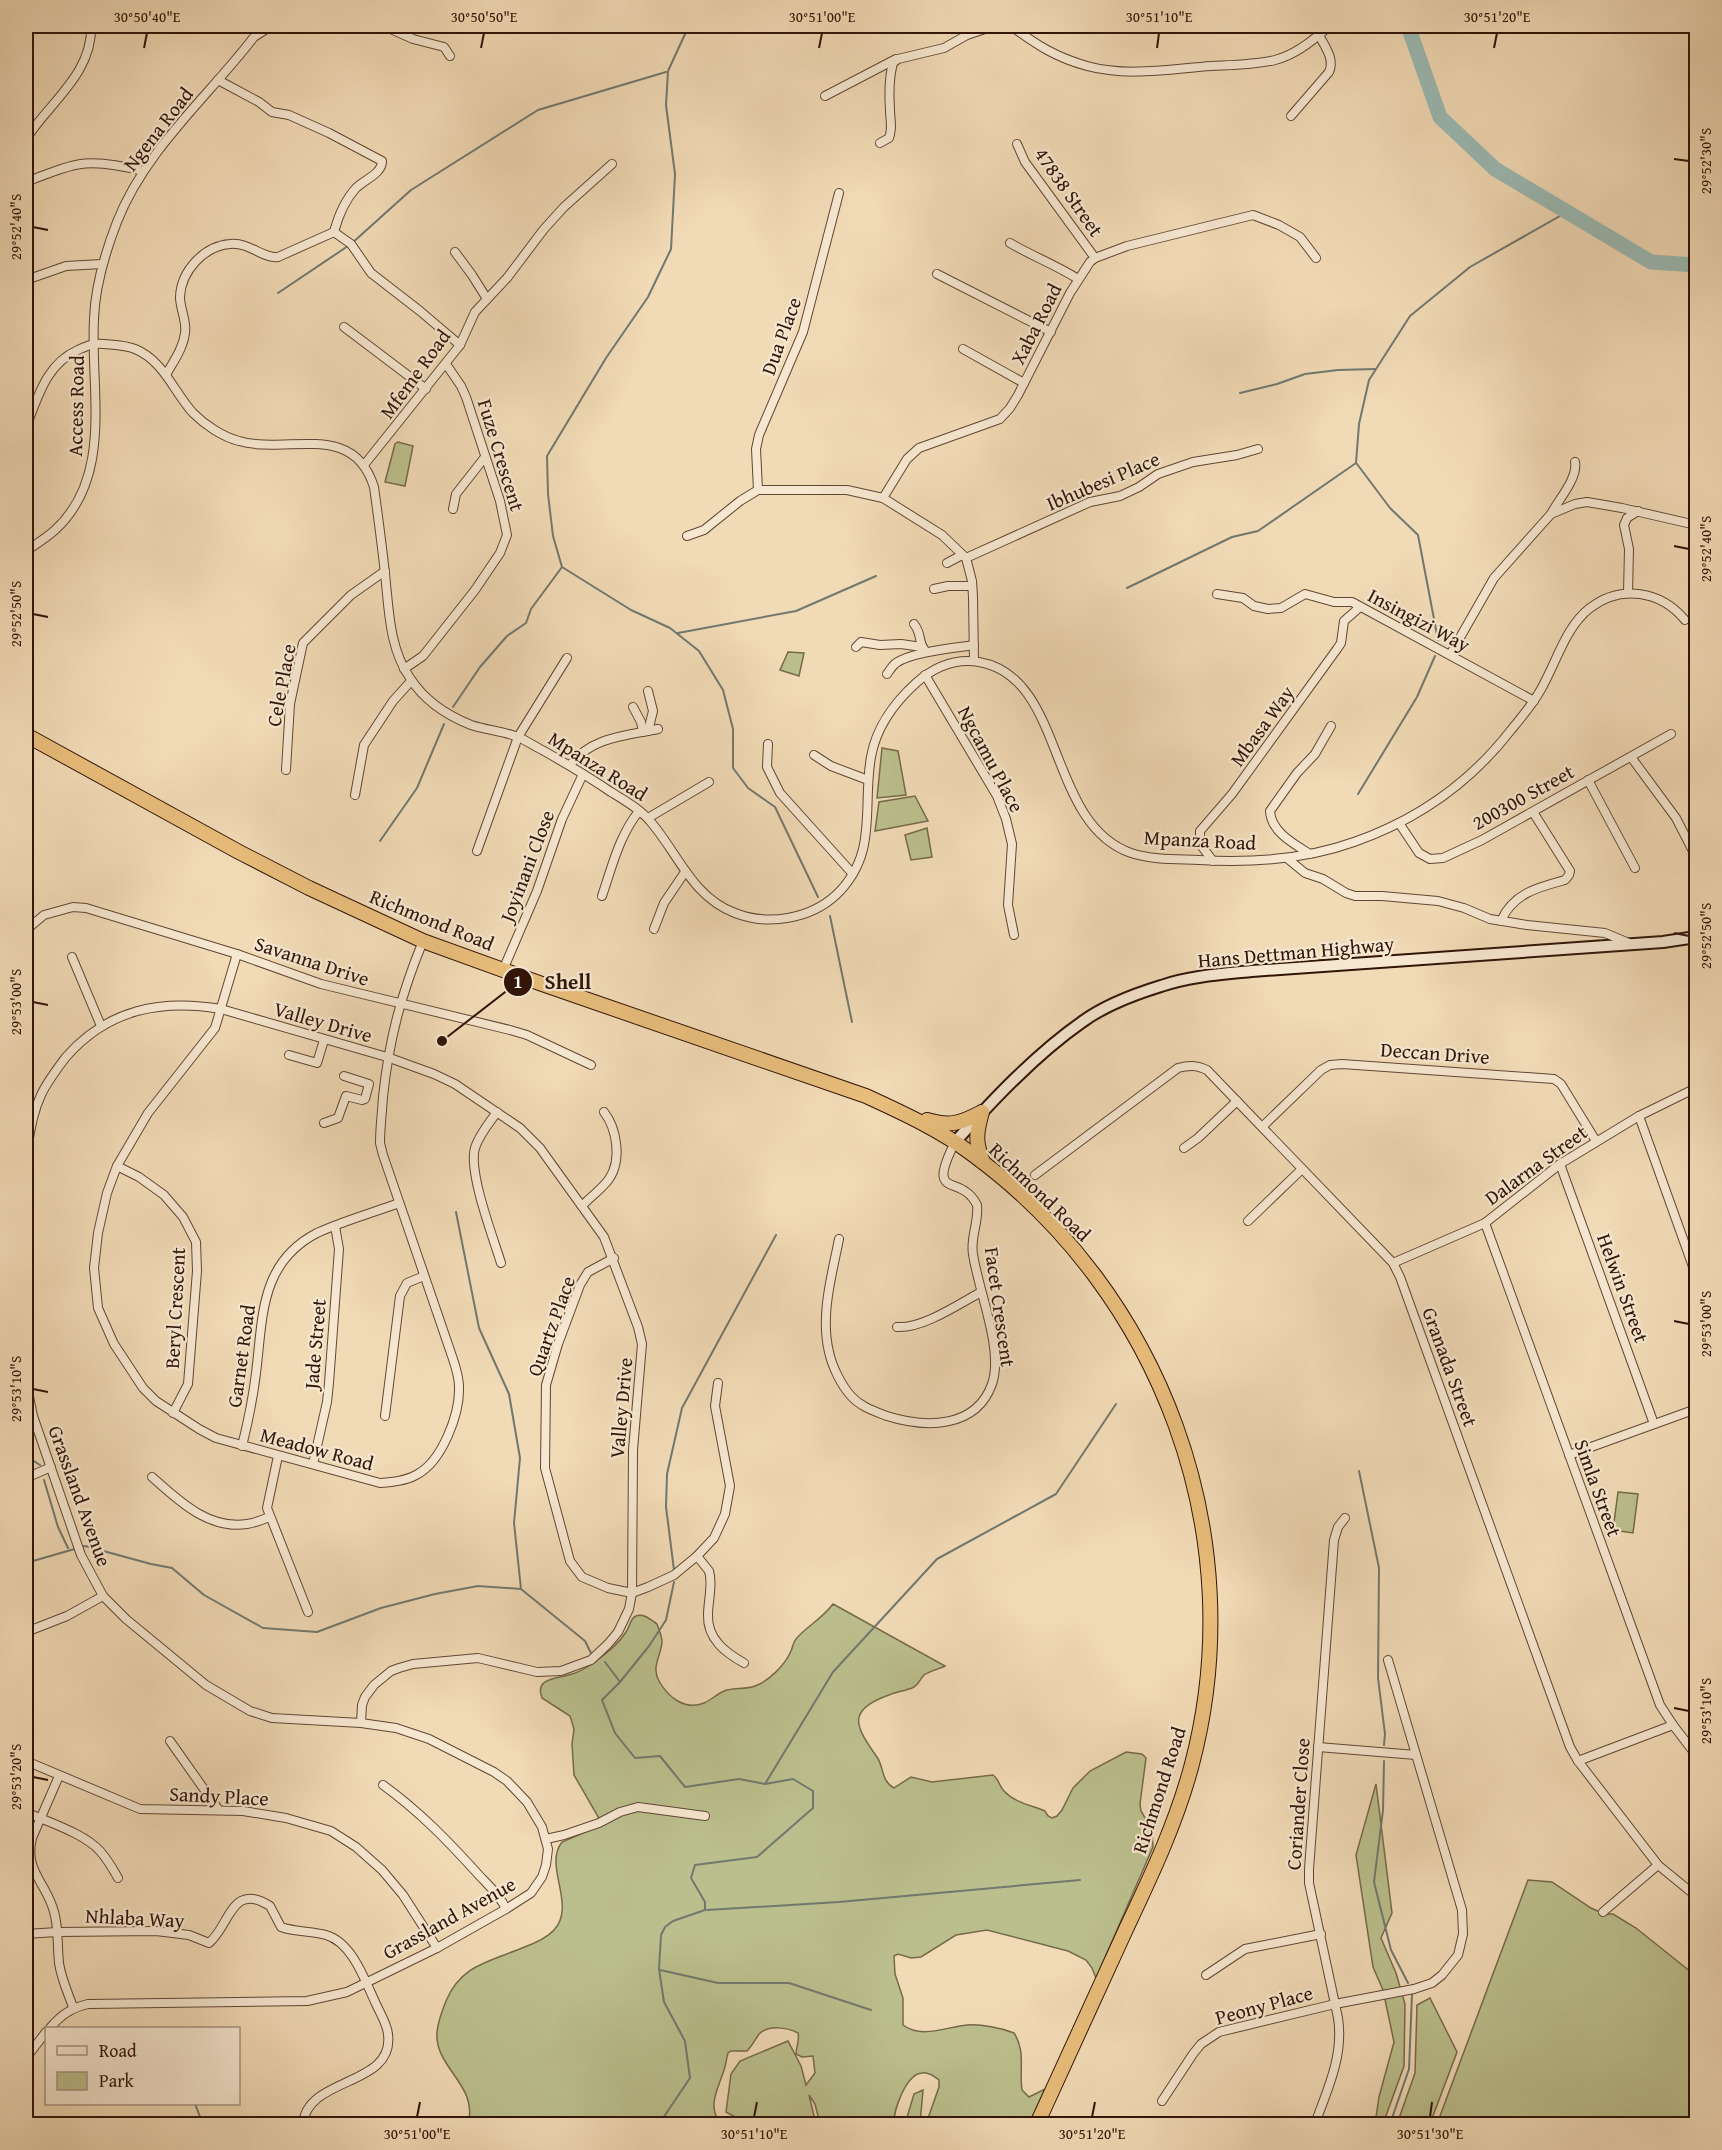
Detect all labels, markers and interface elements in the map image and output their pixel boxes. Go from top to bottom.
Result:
text: 30°50'40"E [114,6,181,27]
text: 30°50'50"E [451,6,518,27]
text: 30°51'00"E [789,6,856,27]
text: 30°51'10"E [1126,6,1193,27]
text: 30°51'20"E [1464,6,1531,27]
street label: Ngena Road [116,80,200,177]
text: 29°52'30"S [1695,128,1716,194]
street label: 47838 Street [1028,141,1111,242]
text: 29°52'40"S [5,194,26,260]
street label: Xaba Road [1003,278,1069,370]
street label: Dua Place [753,293,808,379]
street label: Mfeme Road [372,323,457,424]
street label: Access Road [60,355,91,457]
street label: Fuze Crescent [471,395,532,514]
street label: Ibhubesi Place [1042,444,1164,517]
text: 29°52'40"S [1695,516,1716,582]
street label: Insingizi Way [1363,580,1476,659]
text: 29°52'50"S [5,581,26,647]
street label: Cele Place [258,641,303,729]
street label: Mbasa Way [1222,679,1301,772]
street label: Ngcamu Place [951,700,1032,817]
street label: Mpanza Road [543,724,654,808]
street label: 200300 Street [1466,757,1579,837]
street label: Joyinani Close [491,806,561,929]
street label: Mpanza Road [1143,822,1257,857]
street label: Richmond Road [366,881,499,958]
text: 29°52'50"S [1695,903,1716,969]
street label: Savanna Drive [251,928,373,993]
street label: Hans Dettman Highway [1197,928,1395,975]
callout: Shell [503,962,604,1001]
text: Shell [545,966,592,997]
text: 1 [513,968,523,995]
text: 29°53'00"S [5,969,26,1035]
street label: Valley Drive [270,994,376,1049]
street label: Deccan Drive [1380,1034,1491,1071]
street label: Dalarna Street [1478,1117,1593,1212]
street label: Richmond Road [983,1135,1098,1248]
street label: Helwin Street [1590,1229,1657,1347]
street label: Facet Crescent [978,1245,1023,1369]
street label: Beryl Crescent [157,1246,192,1369]
street label: Quartz Place [519,1272,582,1380]
text: 29°53'00"S [1695,1291,1716,1357]
street label: Jade Street [296,1297,333,1393]
street label: Garnet Road [219,1302,262,1409]
street label: Granada Street [1415,1303,1485,1431]
text: 29°53'10"S [5,1356,26,1422]
street label: Valley Drive [602,1356,639,1460]
street label: Meadow Road [257,1419,377,1478]
street label: Grassland Avenue [42,1421,119,1570]
street label: Simla Street [1567,1435,1630,1541]
text: 29°53'10"S [1695,1678,1716,1744]
street label: Richmond Road [1124,1722,1193,1857]
street label: Coriander Close [1278,1737,1317,1871]
text: 29°53'20"S [5,1744,26,1810]
street label: Sandy Place [169,1778,269,1813]
street label: Grassland Avenue [377,1869,521,1966]
street label: Nhlaba Way [85,1900,185,1935]
street label: Peony Place [1212,1978,1316,2031]
legend [45,2027,240,2105]
text: Road [99,2037,137,2064]
text: Park [99,2067,135,2094]
text: 30°51'00"E [384,2123,451,2144]
text: 30°51'10"E [721,2123,788,2144]
text: 30°51'20"E [1059,2123,1126,2144]
text: 30°51'30"E [1397,2123,1464,2144]

